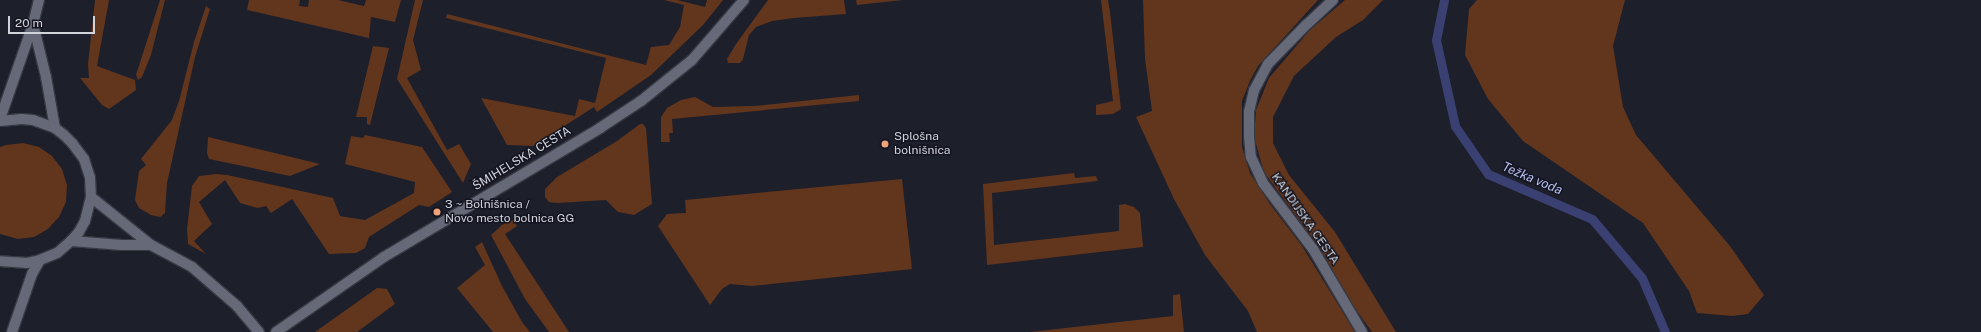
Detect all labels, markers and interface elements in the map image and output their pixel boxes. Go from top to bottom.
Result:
scale bar [10,8,97,34]
text: 20 m [15,16,43,30]
street label: ŠMIHELSKA CESTA [470,124,574,194]
place label: Splošna bolnišnica [894,130,950,158]
marker: Splošna bolnišnica [879,138,891,150]
water label: Težka voda [1499,159,1565,199]
street label: KANDIJSKA CESTA [1268,171,1342,267]
place label: 3 ~ Bolnišnica / Novo mesto bolnica GG [445,198,575,226]
marker: 3 ~ Bolnišnica / Novo mesto bolnica GG [432,207,442,217]

